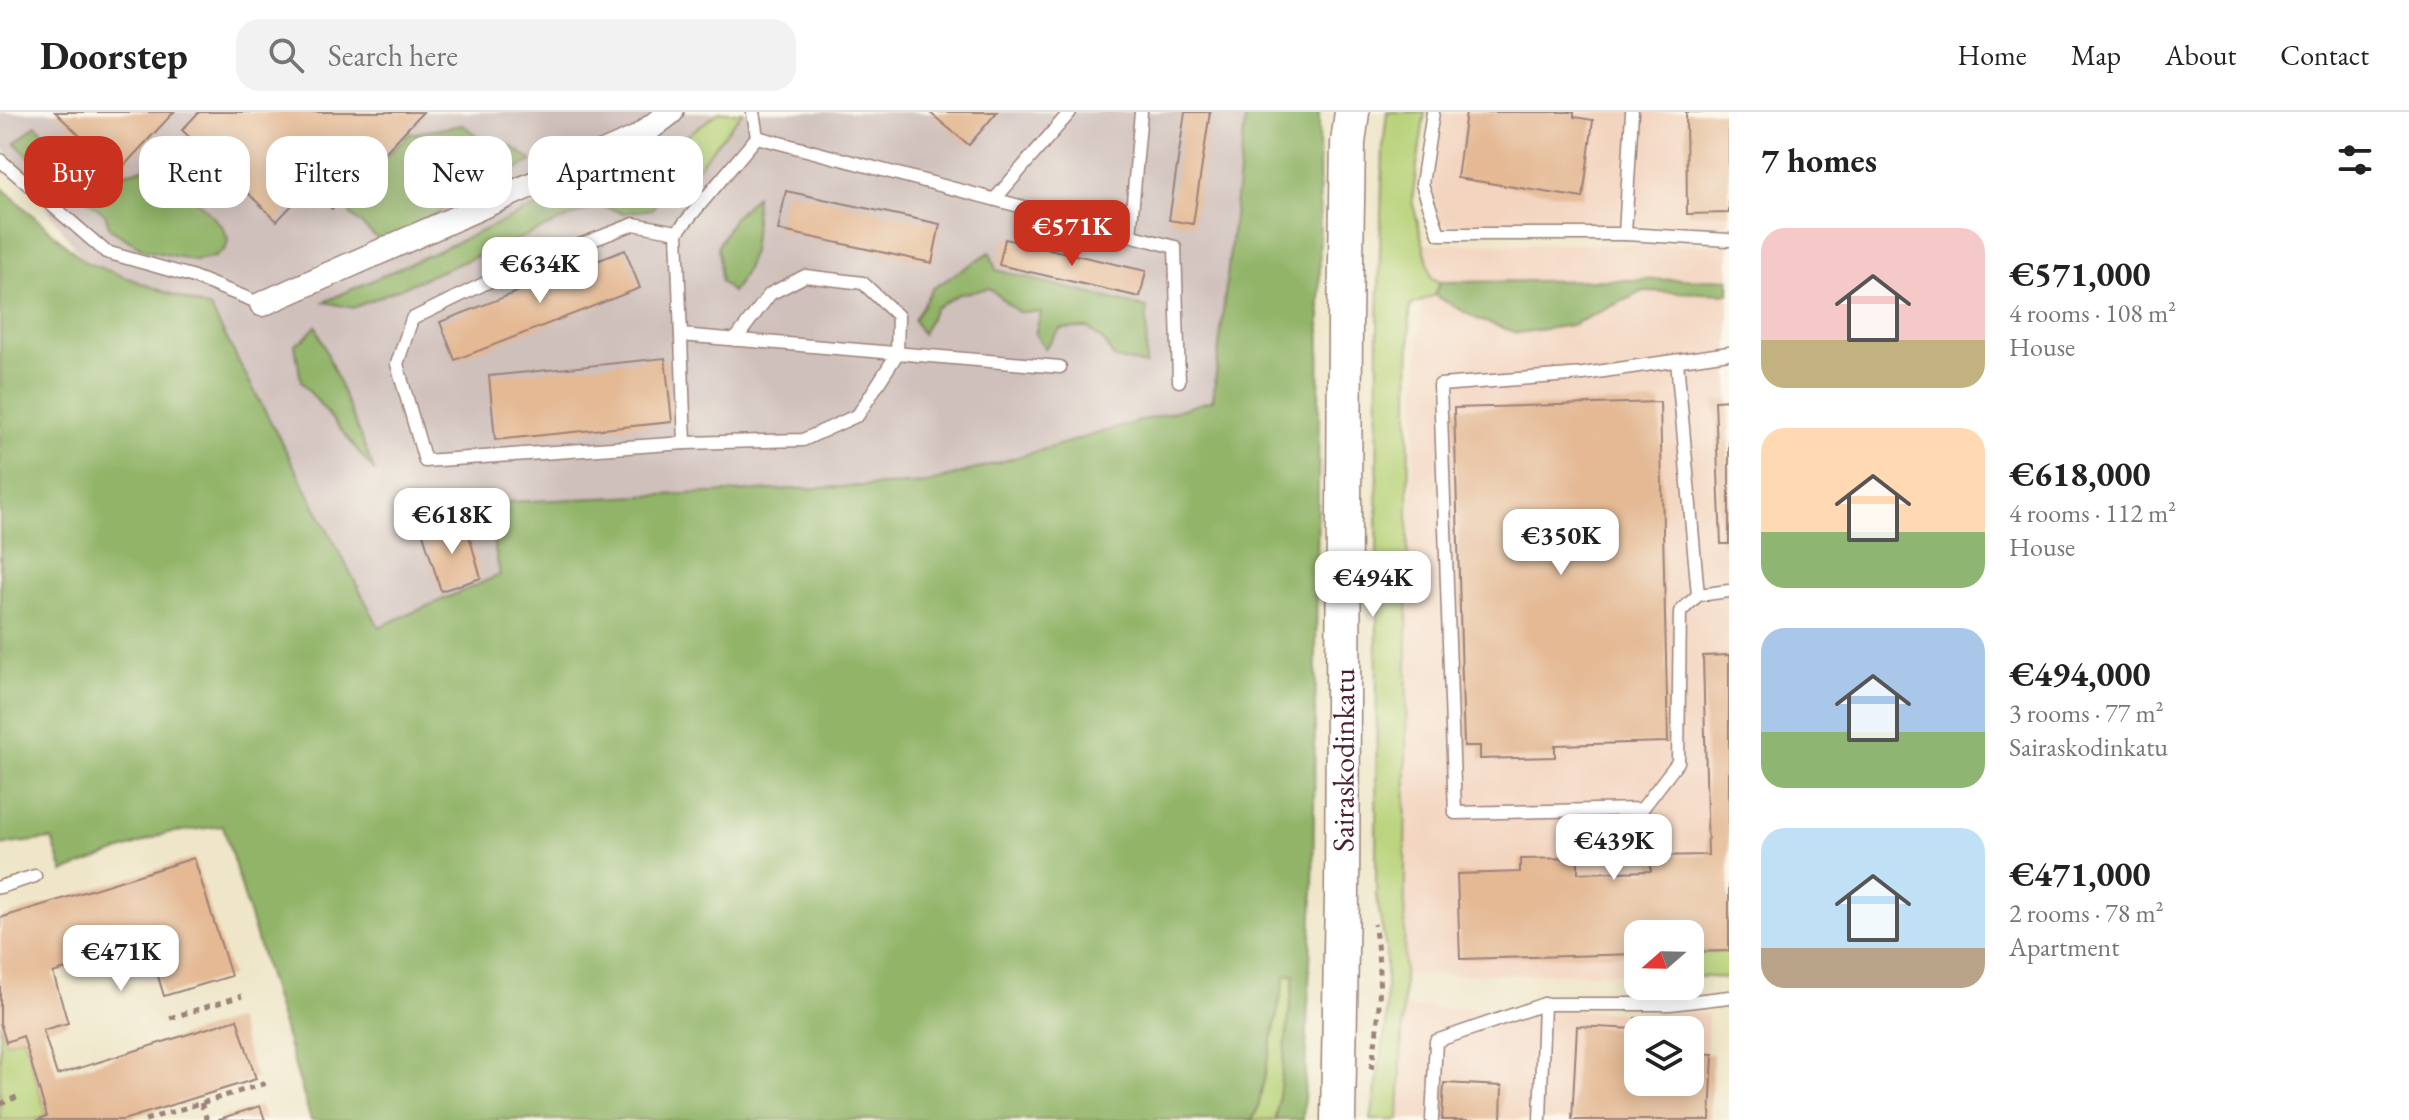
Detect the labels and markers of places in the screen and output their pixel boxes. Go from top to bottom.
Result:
pin: €571K [1016,200,1128,268]
pin: €634K [484,237,596,305]
pin: €618K [396,488,508,556]
pin: €350K [1505,509,1617,577]
pin: €494K [1317,551,1429,619]
pin: €439K [1558,814,1670,882]
pin: €471K [65,925,177,993]

